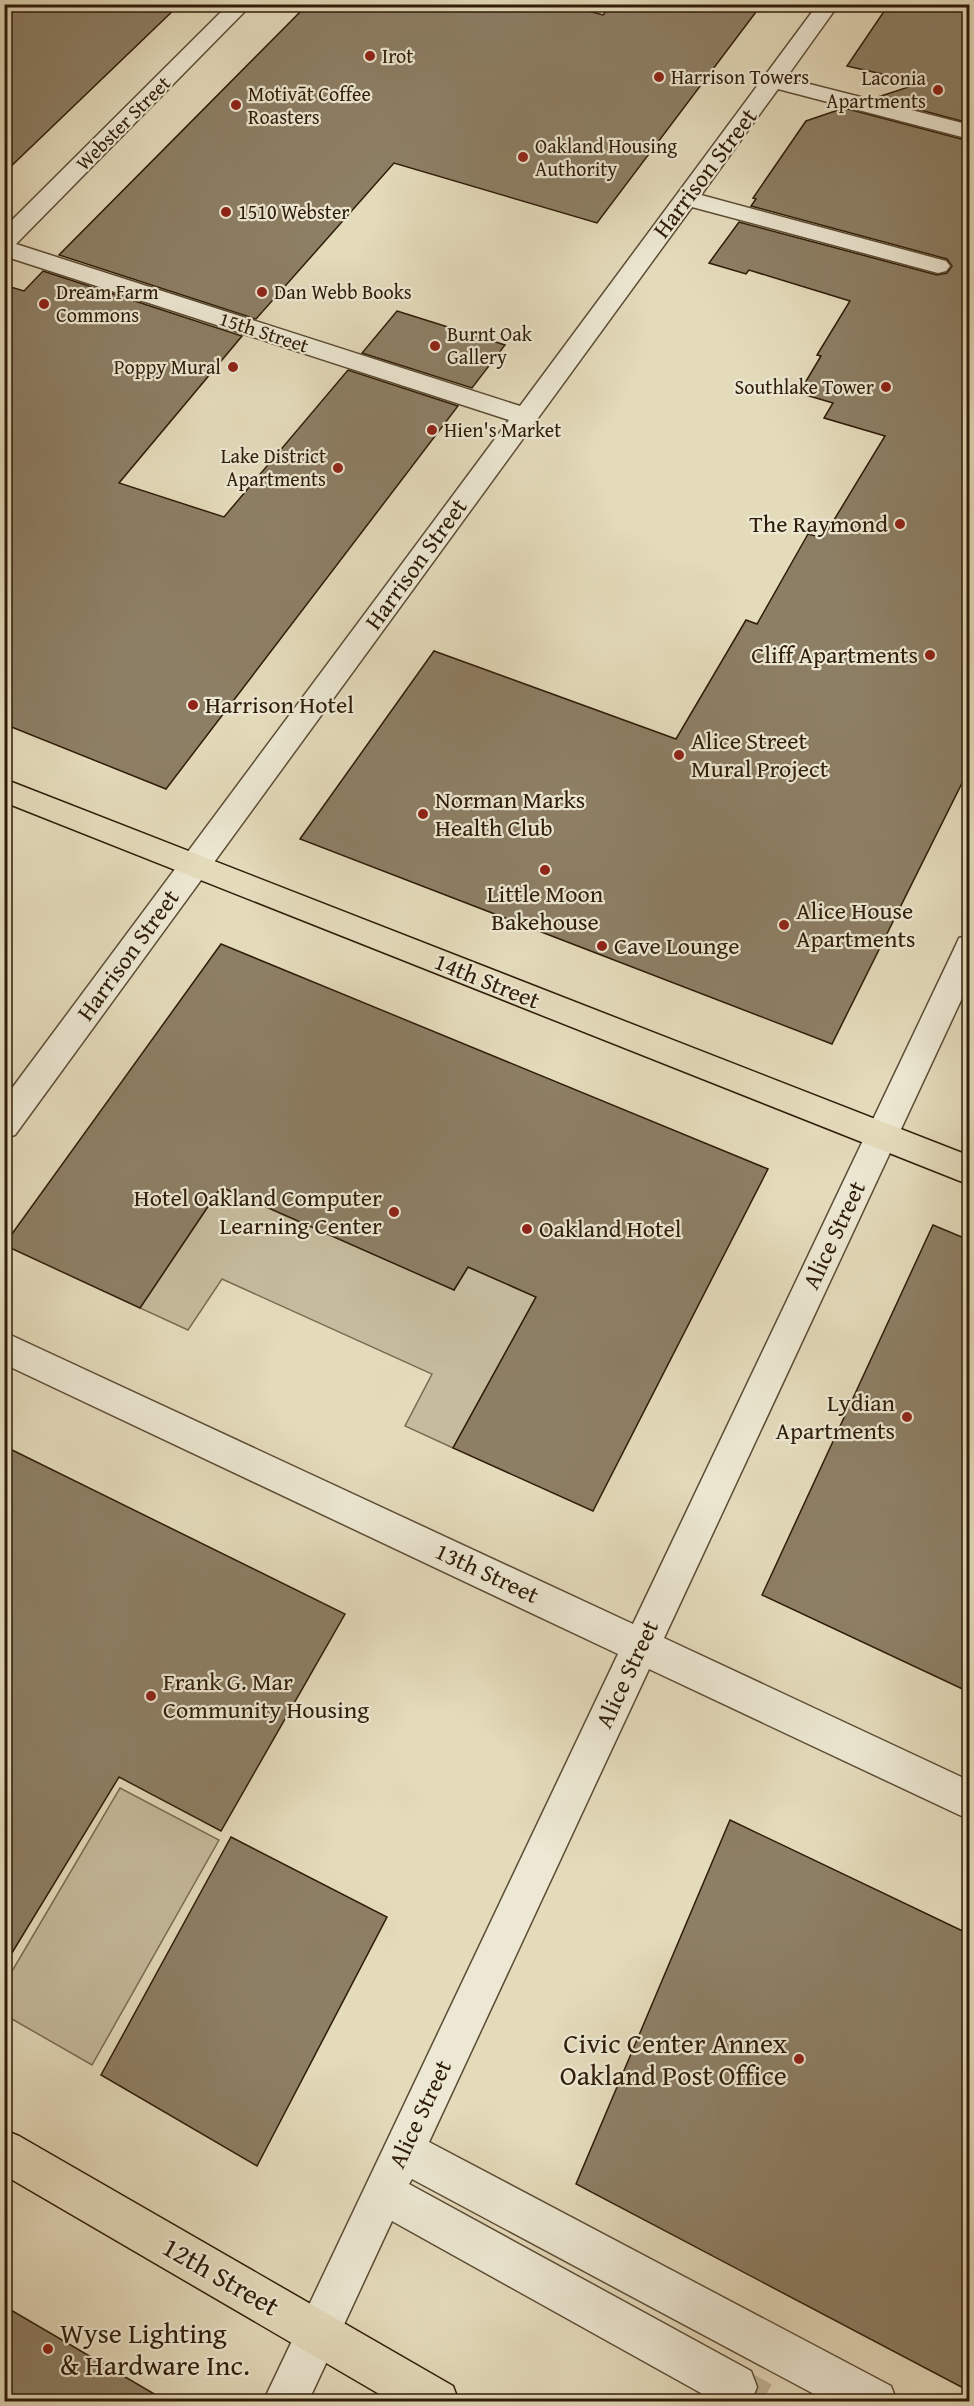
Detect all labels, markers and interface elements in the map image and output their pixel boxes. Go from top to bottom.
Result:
place label: Irot [382,41,413,70]
marker: Irot [363,49,377,63]
place label: Harrison Towers [671,62,809,91]
place label: Laconia Apartments [826,63,927,115]
street label: Webster Street [69,69,177,177]
marker: Harrison Towers [652,70,666,84]
place label: Motivāt Coffee Roasters [248,79,371,131]
marker: Laconia Apartments [931,83,945,97]
marker: Motivāt Coffee Roasters [229,98,243,112]
street label: Harrison Street [644,100,766,245]
place label: Oakland Housing Authority [535,131,677,183]
marker: Oakland Housing Authority [516,150,530,164]
place label: 1510 Webster [238,197,350,226]
marker: 1510 Webster [219,205,233,219]
place label: Dream Farm Commons [56,277,159,329]
place label: Dan Webb Books [274,277,412,306]
marker: Dan Webb Books [255,285,269,299]
marker: Dream Farm Commons [37,297,51,311]
street label: 15th Street [216,303,313,360]
place label: Burnt Oak Gallery [447,319,533,371]
marker: Burnt Oak Gallery [428,339,442,353]
place label: Poppy Mural [114,352,221,381]
marker: Poppy Mural [226,360,240,374]
place label: Southlake Tower [735,372,874,401]
marker: Southlake Tower [879,380,893,394]
place label: Hien's Market [444,415,561,444]
marker: Hien's Market [425,423,439,437]
place label: Lake District Apartments [221,441,326,493]
marker: Lake District Apartments [331,461,345,475]
street label: Harrison Street [356,490,476,637]
place label: The Raymond [749,506,888,541]
marker: The Raymond [893,517,907,531]
place label: Cliff Apartments [751,637,918,672]
marker: Cliff Apartments [923,648,937,662]
place label: Harrison Hotel [205,687,354,722]
marker: Harrison Hotel [186,698,200,712]
place label: Alice Street Mural Project [691,723,829,786]
marker: Alice Street Mural Project [672,748,686,762]
place label: Norman Marks Health Club [435,782,585,845]
marker: Norman Marks Health Club [416,807,430,821]
marker: Little Moon Bakehouse [538,863,552,877]
place label: Little Moon Bakehouse [487,876,604,939]
street label: Harrison Street [68,881,188,1028]
place label: Alice House Apartments [796,893,916,956]
marker: Alice House Apartments [777,918,791,932]
place label: Cave Lounge [614,928,740,963]
marker: Cave Lounge [595,939,609,953]
street label: 14th Street [429,944,546,1018]
street label: Alice Street [793,1174,874,1295]
place label: Hotel Oakland Computer Learning Center [134,1180,382,1243]
marker: Hotel Oakland Computer Learning Center [387,1205,401,1219]
place label: Oakland Hotel [539,1211,682,1246]
marker: Oakland Hotel [520,1222,534,1236]
place label: Lydian Apartments [775,1385,896,1448]
marker: Lydian Apartments [900,1410,914,1424]
street label: 13th Street [429,1533,545,1612]
street label: Alice Street [586,1613,667,1734]
place label: Frank G. Mar Community Housing [163,1664,369,1727]
marker: Frank G. Mar Community Housing [144,1689,158,1703]
place label: Civic Center Annex Oakland Post Office [560,2022,788,2095]
marker: Civic Center Annex Oakland Post Office [792,2052,806,2066]
street label: Alice Street [379,2053,460,2174]
street label: 12th Street [155,2225,288,2326]
place label: Wyse Lighting & Hardware Inc. [60,2312,250,2385]
marker: Wyse Lighting & Hardware Inc. [41,2342,55,2356]

